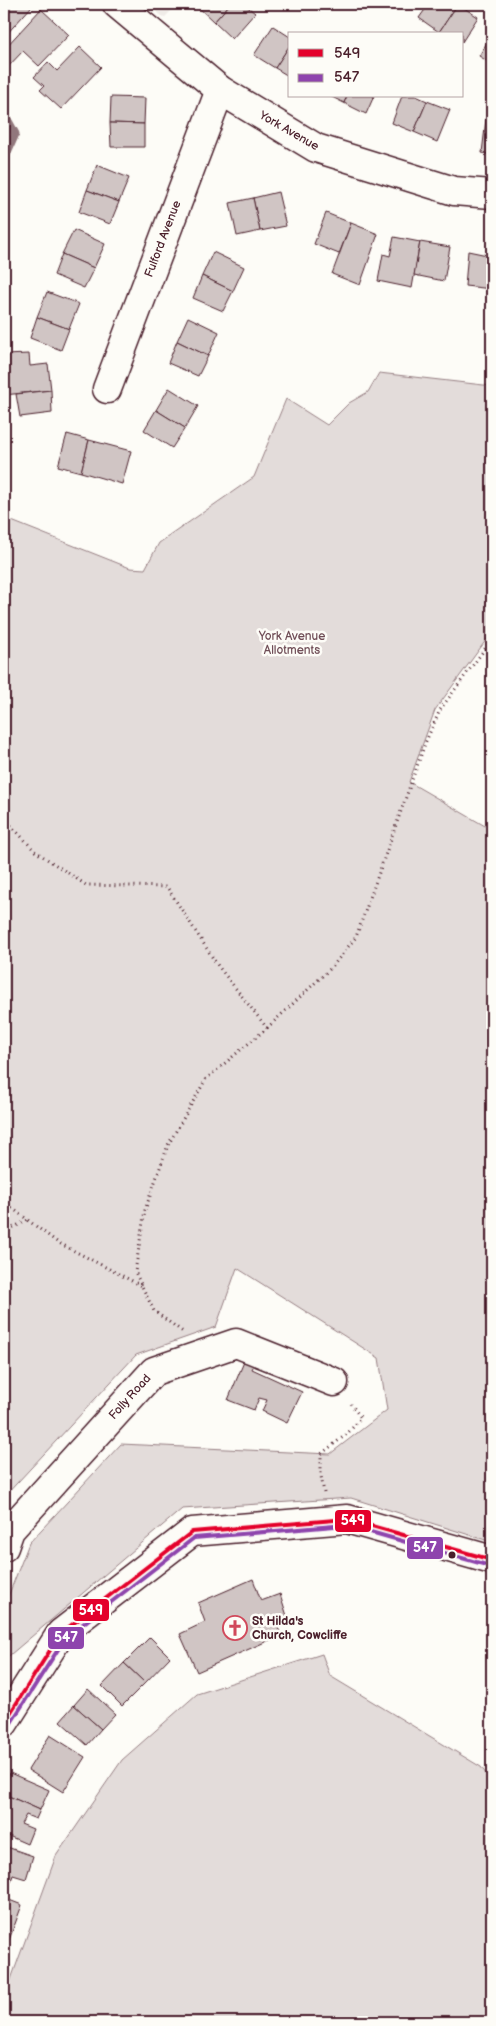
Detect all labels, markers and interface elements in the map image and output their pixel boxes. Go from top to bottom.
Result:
legend [288,32,464,98]
text: 549 [334,44,360,63]
text: 547 [334,68,360,87]
street label: York Avenue [256,107,322,154]
street label: Fulford Avenue [141,199,185,279]
park label: York Avenue Allotments [258,629,325,658]
street label: Folly Road [106,1371,154,1423]
line badge: 549 [334,1509,372,1533]
text: 549 [341,1512,365,1529]
line badge: 547 [406,1536,444,1560]
text: 547 [413,1539,437,1556]
unlabelled marker [447,1550,457,1560]
line badge: 549 [72,1598,110,1622]
text: 549 [79,1602,103,1619]
place label: St Hilda's Church, Cowcliffe [252,1614,347,1643]
church icon: St Hilda's Church, Cowcliffe [222,1615,248,1641]
line badge: 547 [47,1626,85,1650]
text: 547 [54,1629,78,1646]

